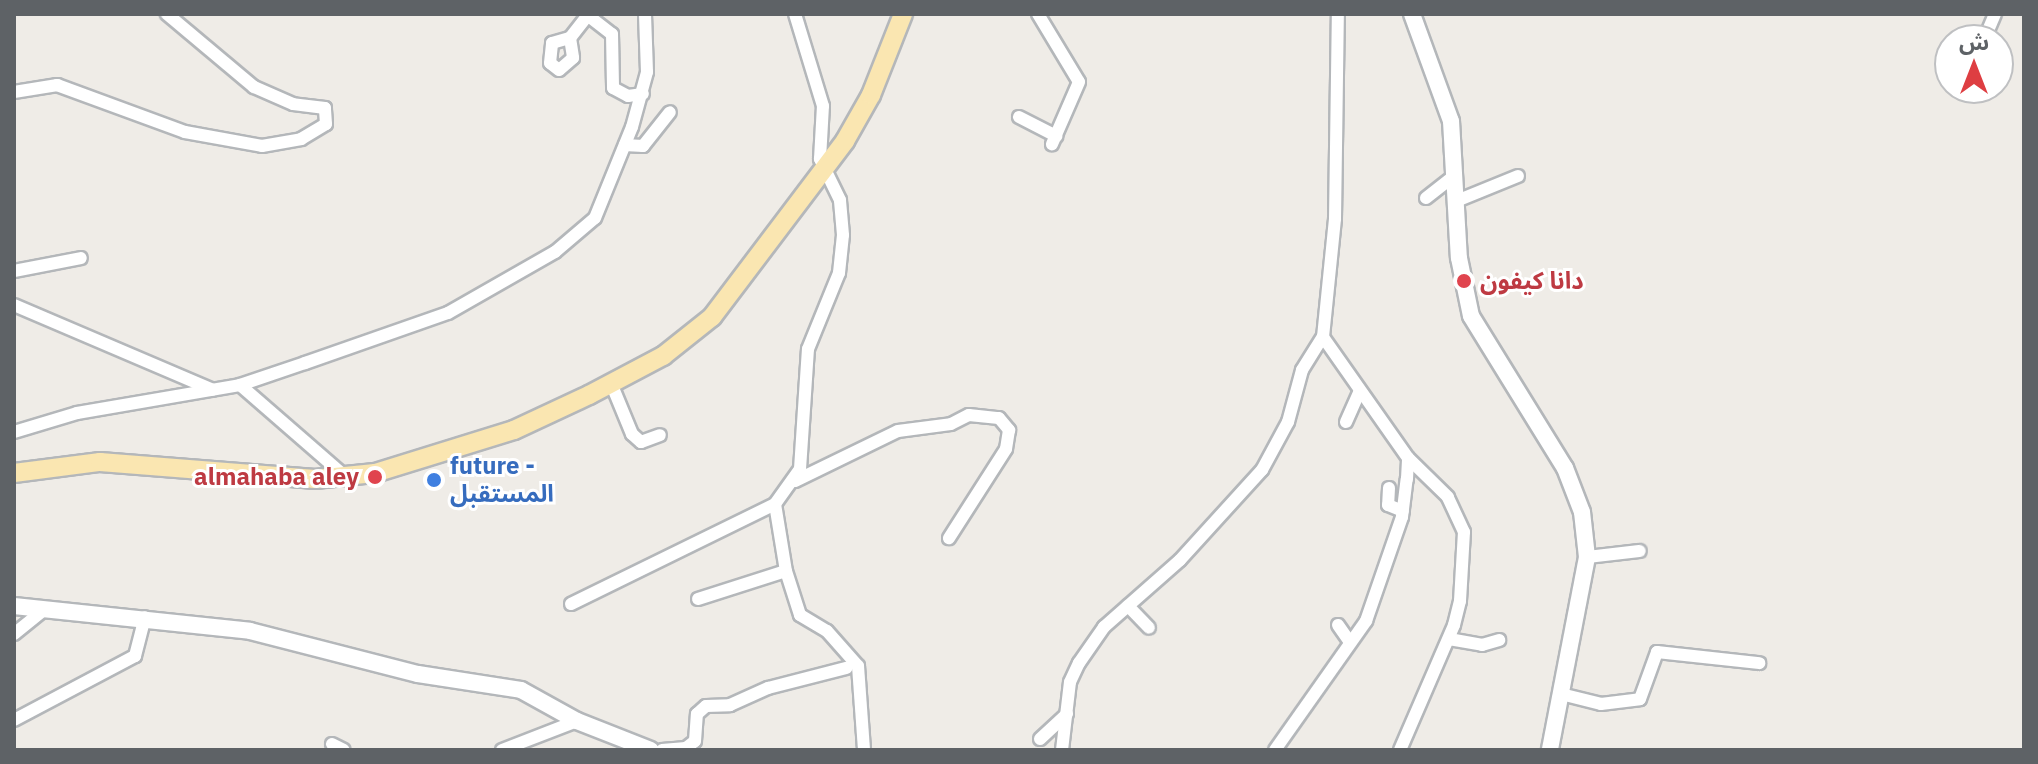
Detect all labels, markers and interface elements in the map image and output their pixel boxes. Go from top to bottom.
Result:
north arrow [1934,24,2014,104]
text: ش [1959,27,1989,56]
place label: دانا كيفون [1480,267,1584,295]
marker: دانا كيفون [1455,272,1473,290]
place label: future - المستقبل [450,452,554,508]
place label: almahaba aley [194,463,359,491]
marker: almahaba aley [366,468,384,486]
marker: future - المستقبل [425,471,443,489]

